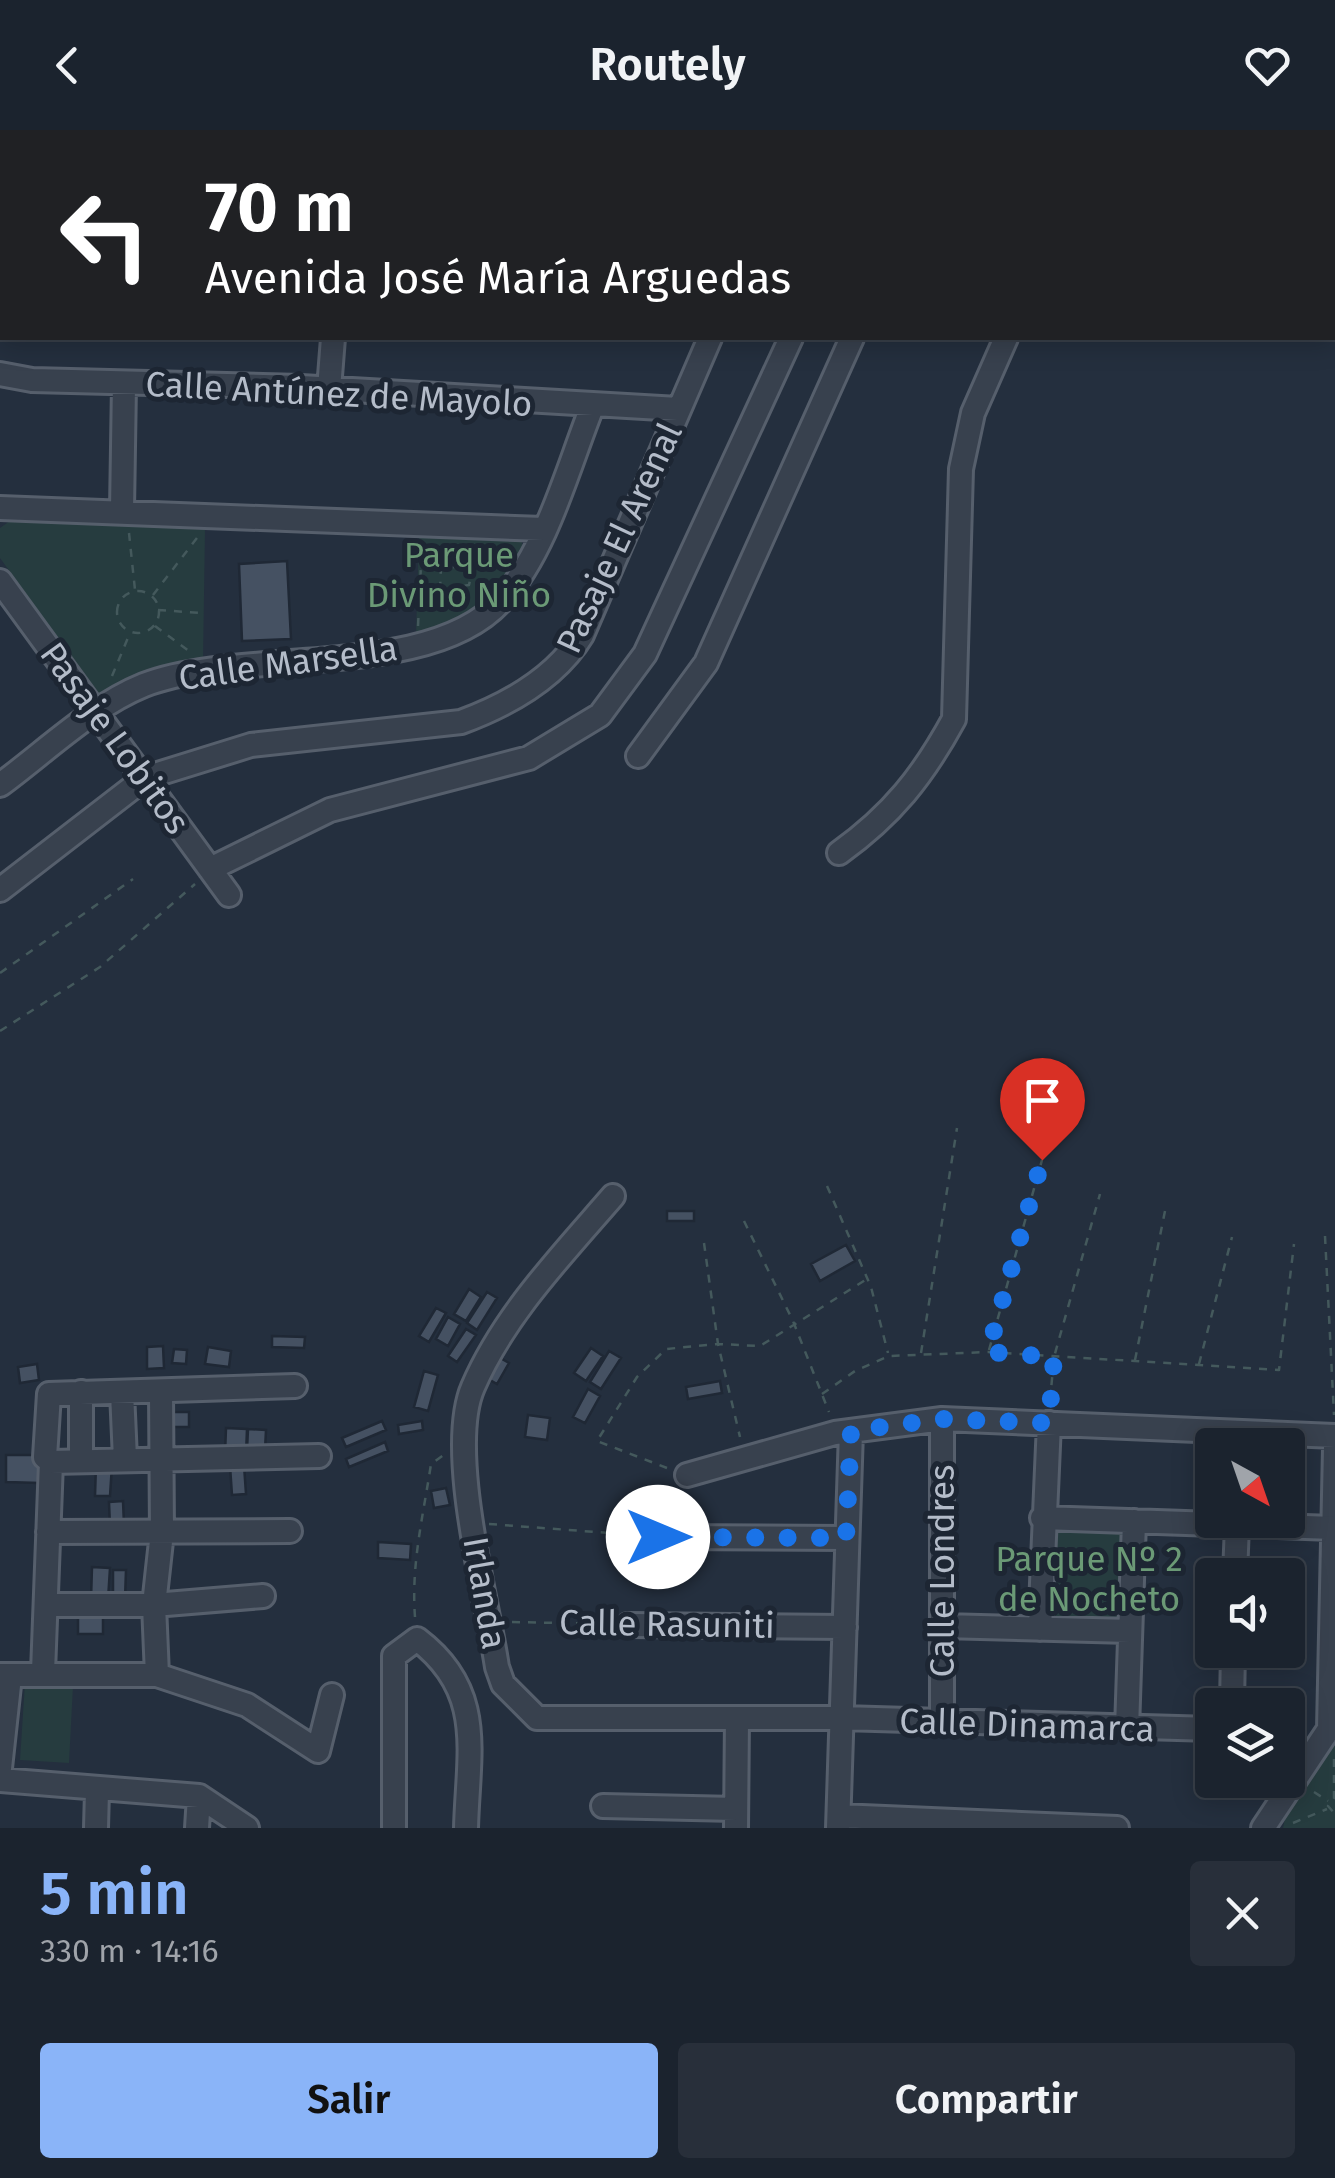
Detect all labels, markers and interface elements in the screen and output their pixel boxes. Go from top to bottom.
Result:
icon: back [40,38,95,93]
text: Routely [589,38,746,92]
icon: heart [1240,38,1295,93]
text: 70 m [205,166,354,250]
icon: left [40,170,170,300]
text: Avenida José María Arguedas [205,251,791,305]
street label: Calle Antúnez de Mayolo [145,363,533,425]
street label: Pasaje El Arenal [547,416,691,660]
park label: Parque Divino Niño [367,534,551,616]
street label: Calle Marsella [176,627,400,699]
street label: Pasaje Lobitos [31,634,199,842]
pin [1000,1058,1085,1161]
icon: arrive [1015,1073,1070,1128]
north arrow [1195,1428,1305,1538]
map controls [1195,1428,1305,1798]
street label: Calle Londres [921,1465,963,1677]
position arrow [606,1485,710,1589]
street label: Irlanda [454,1533,516,1653]
park label: Parque Nº 2 de Nocheto [995,1538,1183,1620]
button: sound [1195,1558,1305,1668]
street label: Calle Rasuniti [559,1601,775,1647]
button: layers [1195,1688,1305,1798]
street label: Calle Dinamarca [899,1700,1155,1750]
text: 5 min [40,1858,189,1930]
button: close [1190,1861,1295,1966]
text: 330 m · 14:16 [40,1932,219,1970]
button: Salir [40,2043,658,2158]
button: Compartir [678,2043,1295,2158]

